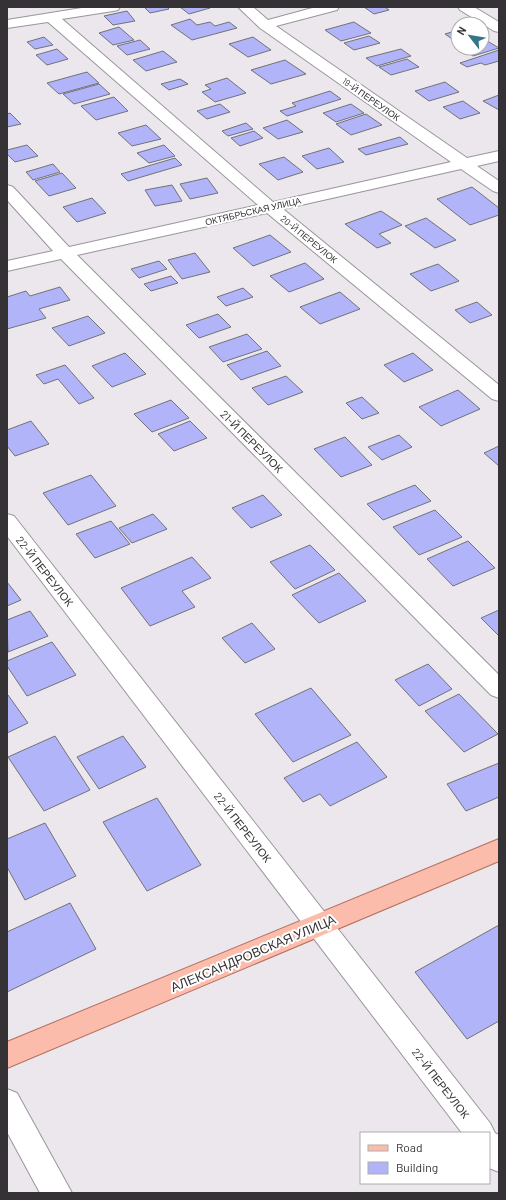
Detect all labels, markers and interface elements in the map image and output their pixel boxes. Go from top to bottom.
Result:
north arrow [450,16,490,56]
text: N [454,24,468,37]
street label: 19-Й ПЕРЕУЛОК [340,75,403,123]
street label: ОКТЯБРЬСКАЯ УЛИЦА [204,195,302,227]
street label: 20-Й ПЕРЕУЛОК [278,213,340,266]
street label: 21-Й ПЕРЕУЛОК [218,407,286,475]
street label: 22-Й ПЕРЕУЛОК [14,534,77,609]
street label: 22-Й ПЕРЕУЛОК [212,790,275,865]
street label: АЛЕКСАНДРОВСКАЯ УЛИЦА [168,911,338,995]
street label: 22-Й ПЕРЕУЛОК [410,1046,473,1121]
legend [360,1132,490,1184]
text: Road [396,1140,423,1154]
text: Building [396,1160,438,1174]

